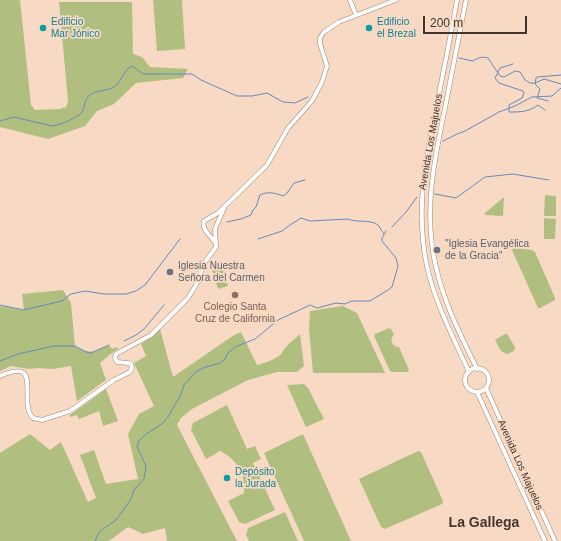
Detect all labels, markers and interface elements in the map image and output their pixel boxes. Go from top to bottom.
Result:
scale bar [425,8,529,34]
place label: Edificio Mar Jónico [51,16,100,40]
place label: Edificio el Brezal [377,16,416,40]
text: 200 m [430,16,463,30]
marker: Edificio Mar Jónico [38,23,48,33]
marker: Edificio el Brezal [364,23,374,33]
street label: Avenida Los Majuelos [417,93,445,191]
place label: "Iglesia Evangélica de la Gracia" [445,238,529,262]
marker: "Iglesia Evangélica de la Gracia" [432,245,442,255]
place label: Iglesia Nuestra Señora del Carmen [178,260,265,284]
marker: Iglesia Nuestra Señora del Carmen [165,267,175,277]
marker: Colegio Santa Cruz de California [230,290,240,300]
place label: Colegio Santa Cruz de California [195,301,275,324]
street label: Avenida Los Majuelos [495,418,545,512]
place label: Depósito la Jurada [235,466,276,490]
marker: Depósito la Jurada [222,473,232,483]
district label: La Gallega [449,515,519,531]

